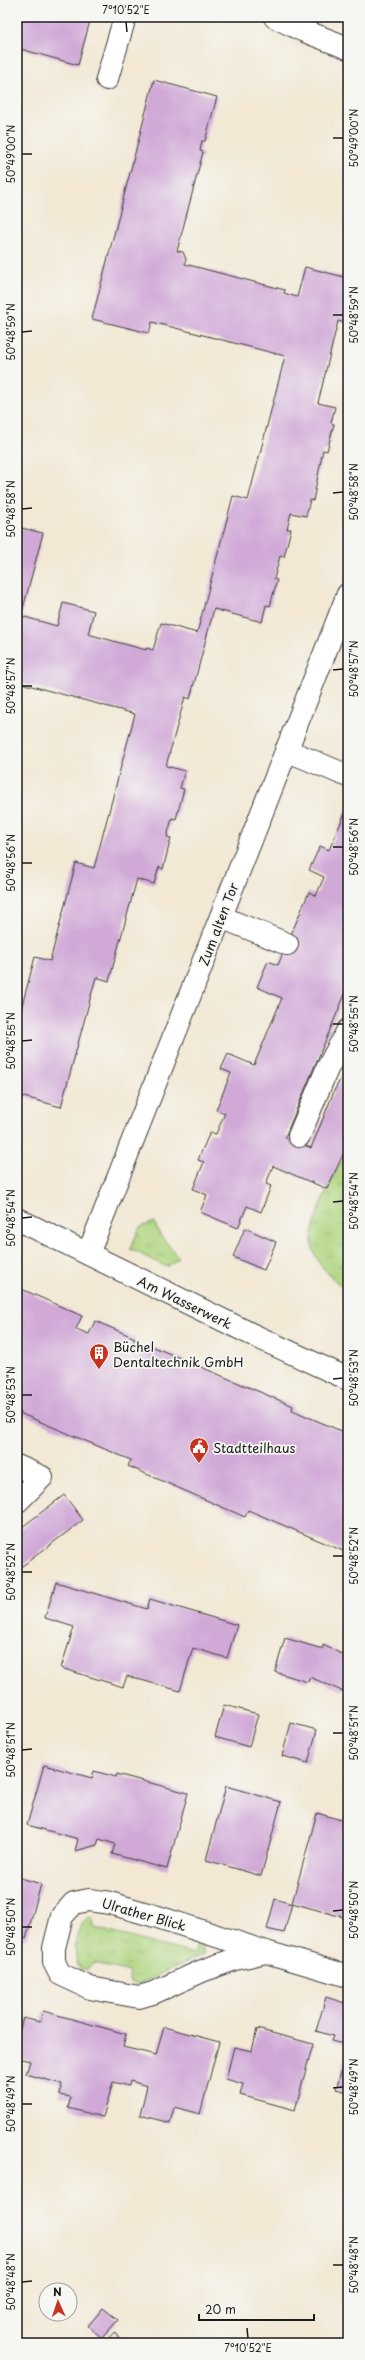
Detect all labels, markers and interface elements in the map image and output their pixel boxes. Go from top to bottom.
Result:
text: 7°10'52"E [102,2,150,17]
text: 50°49'00"N [346,108,361,167]
text: 50°49'00"N [3,124,18,183]
text: 50°48'59"N [346,286,361,344]
text: 50°48'59"N [3,303,18,361]
text: 50°48'58"N [346,463,361,521]
text: 50°48'58"N [3,480,18,538]
text: 50°48'57"N [346,640,361,698]
text: 50°48'57"N [3,657,18,715]
text: 50°48'56"N [346,818,361,876]
text: 50°48'56"N [3,834,18,892]
street label: Zum alten Tor [193,879,243,968]
text: 50°48'55"N [346,995,361,1053]
text: 50°48'55"N [3,1012,18,1070]
text: 50°48'54"N [346,1172,361,1230]
text: 50°48'54"N [3,1189,18,1247]
street label: Am Wasserwerk [135,1271,236,1333]
place label: Büchel Dentaltechnik GmbH [113,1337,244,1371]
building icon: Büchel Dentaltechnik GmbH [88,1342,110,1370]
text: 50°48'53"N [346,1349,361,1407]
text: 50°48'53"N [3,1366,18,1424]
public building icon: Stadtteilhaus [188,1436,210,1464]
place label: Stadtteilhaus [213,1438,296,1457]
text: 50°48'52"N [346,1527,361,1585]
text: 50°48'52"N [3,1543,18,1601]
text: 50°48'51"N [346,1705,361,1761]
text: 50°48'51"N [3,1722,18,1778]
text: 50°48'50"N [346,1881,361,1939]
street label: Ulrather Blick [100,1893,189,1935]
text: 50°48'50"N [3,1898,18,1956]
text: 50°48'49"N [346,2058,361,2116]
text: 50°48'49"N [3,2075,18,2133]
text: 50°48'48"N [346,2236,361,2294]
text: 50°48'48"N [3,2253,18,2311]
north arrow [38,2282,78,2322]
text: N [53,2283,63,2300]
scale bar [199,2296,314,2322]
text: 20 m [205,2300,236,2318]
text: 7°10'52"E [224,2340,272,2355]

